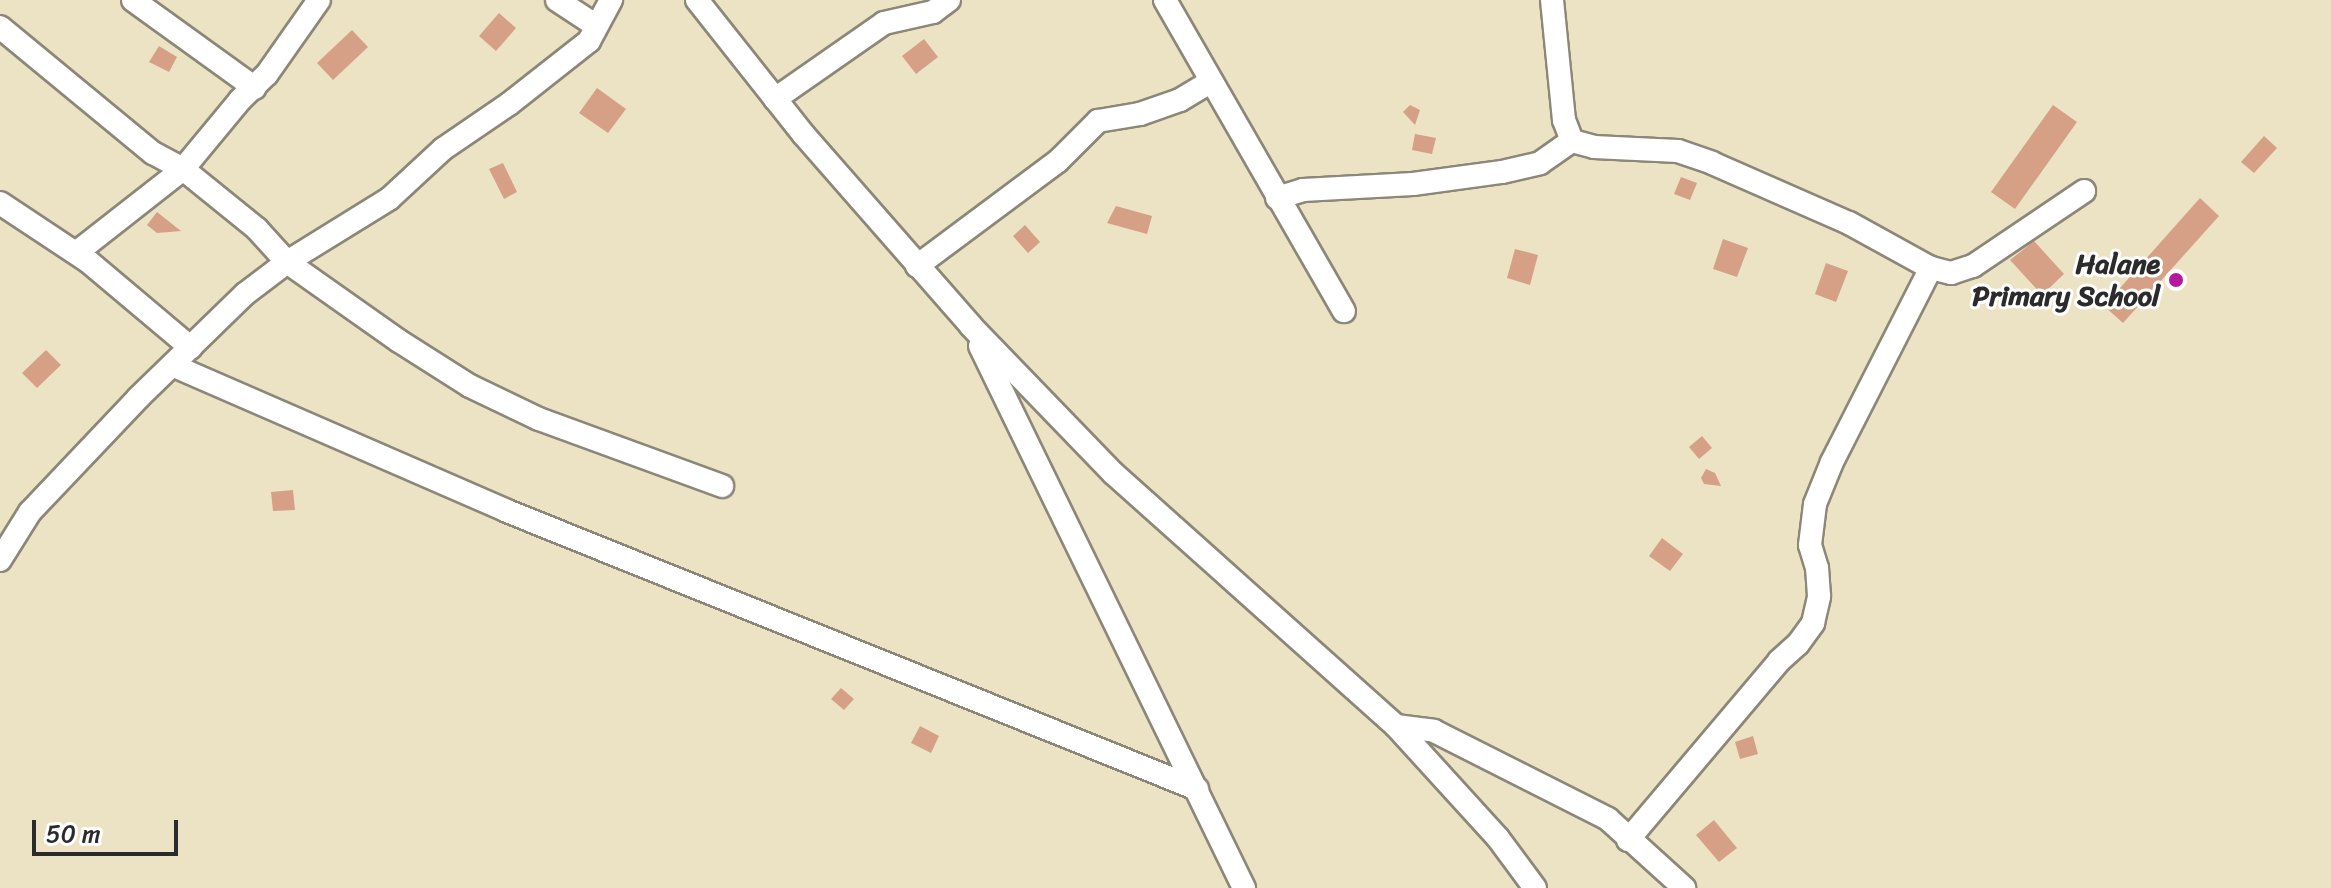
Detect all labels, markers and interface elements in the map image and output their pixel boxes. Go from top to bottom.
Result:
place label: Halane Primary School [1972,247,2160,313]
marker: Halane Primary School [2167,271,2185,289]
scale bar [36,804,182,854]
text: 50 m [46,813,101,855]

